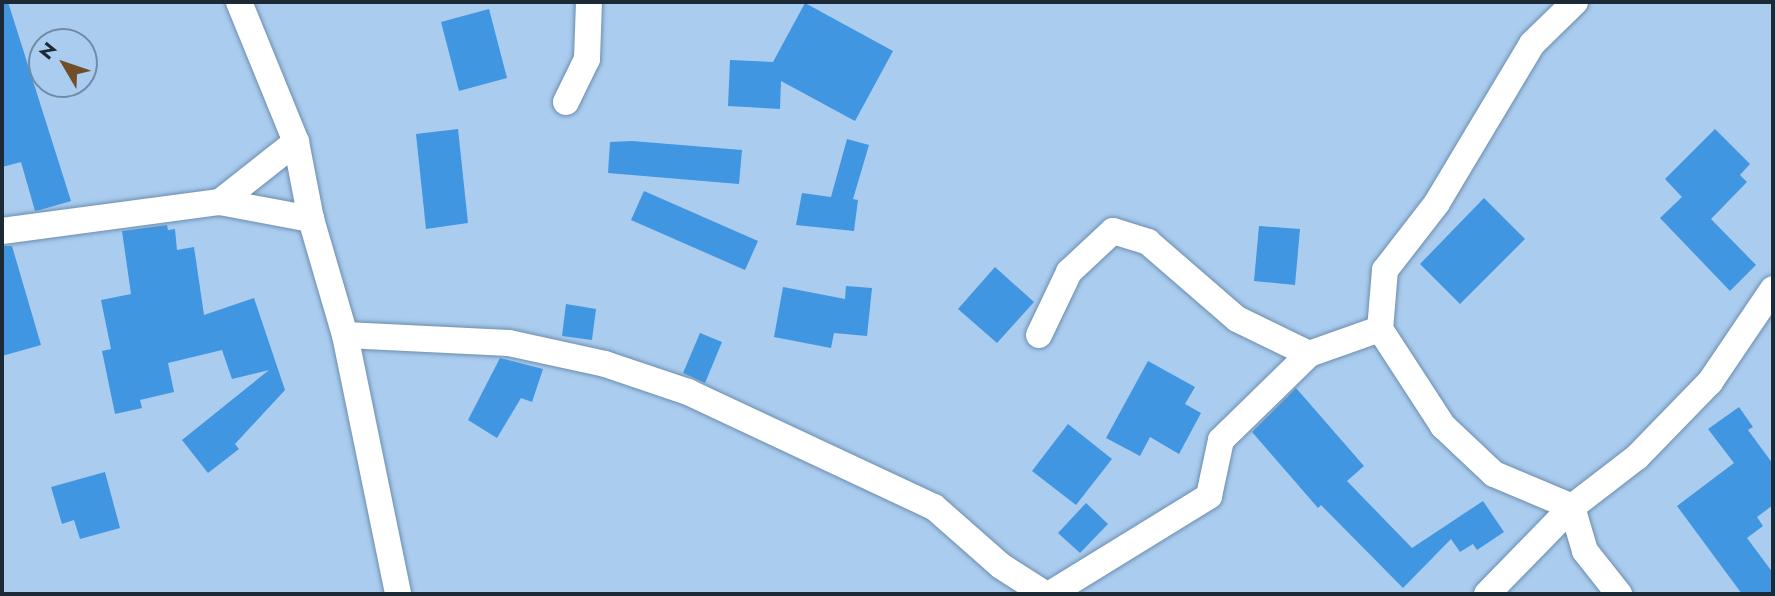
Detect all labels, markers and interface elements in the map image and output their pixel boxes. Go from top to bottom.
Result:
north arrow [28,28,98,98]
text: N [33,36,63,65]

